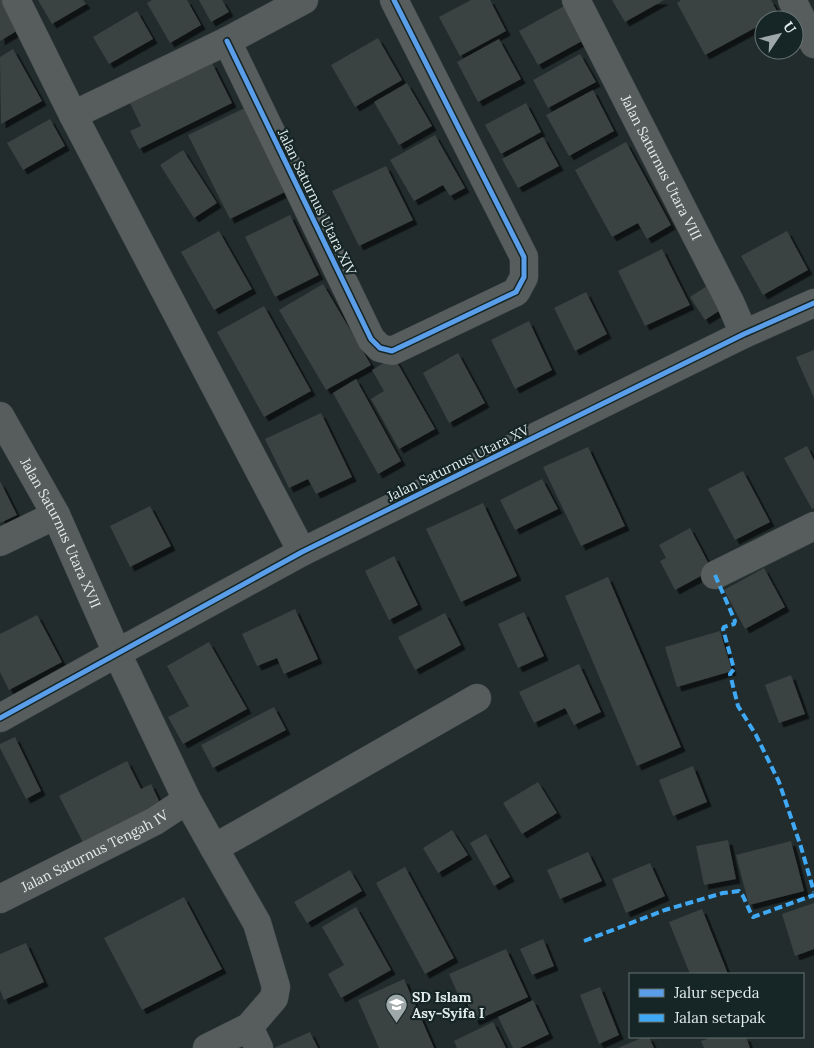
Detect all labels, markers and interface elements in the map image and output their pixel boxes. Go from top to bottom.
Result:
north arrow [754,10,804,60]
text: U [779,18,800,37]
street label: Jalan Saturnus Utara VIII [616,91,706,243]
street label: Jalan Saturnus Utara XIV [273,125,361,279]
street label: Jalan Saturnus Utara XV [383,420,533,506]
street label: Jalan Saturnus Utara XVII [16,454,105,611]
street label: Jalan Saturnus Tengah IV [17,805,172,896]
legend [629,973,804,1038]
text: Jalur sepeda [673,983,760,1002]
place label: SD Islam Asy-Syifa I [412,988,485,1022]
school or university icon: SD Islam Asy-Syifa I [384,993,408,1024]
text: Jalan setapak [673,1008,765,1027]

